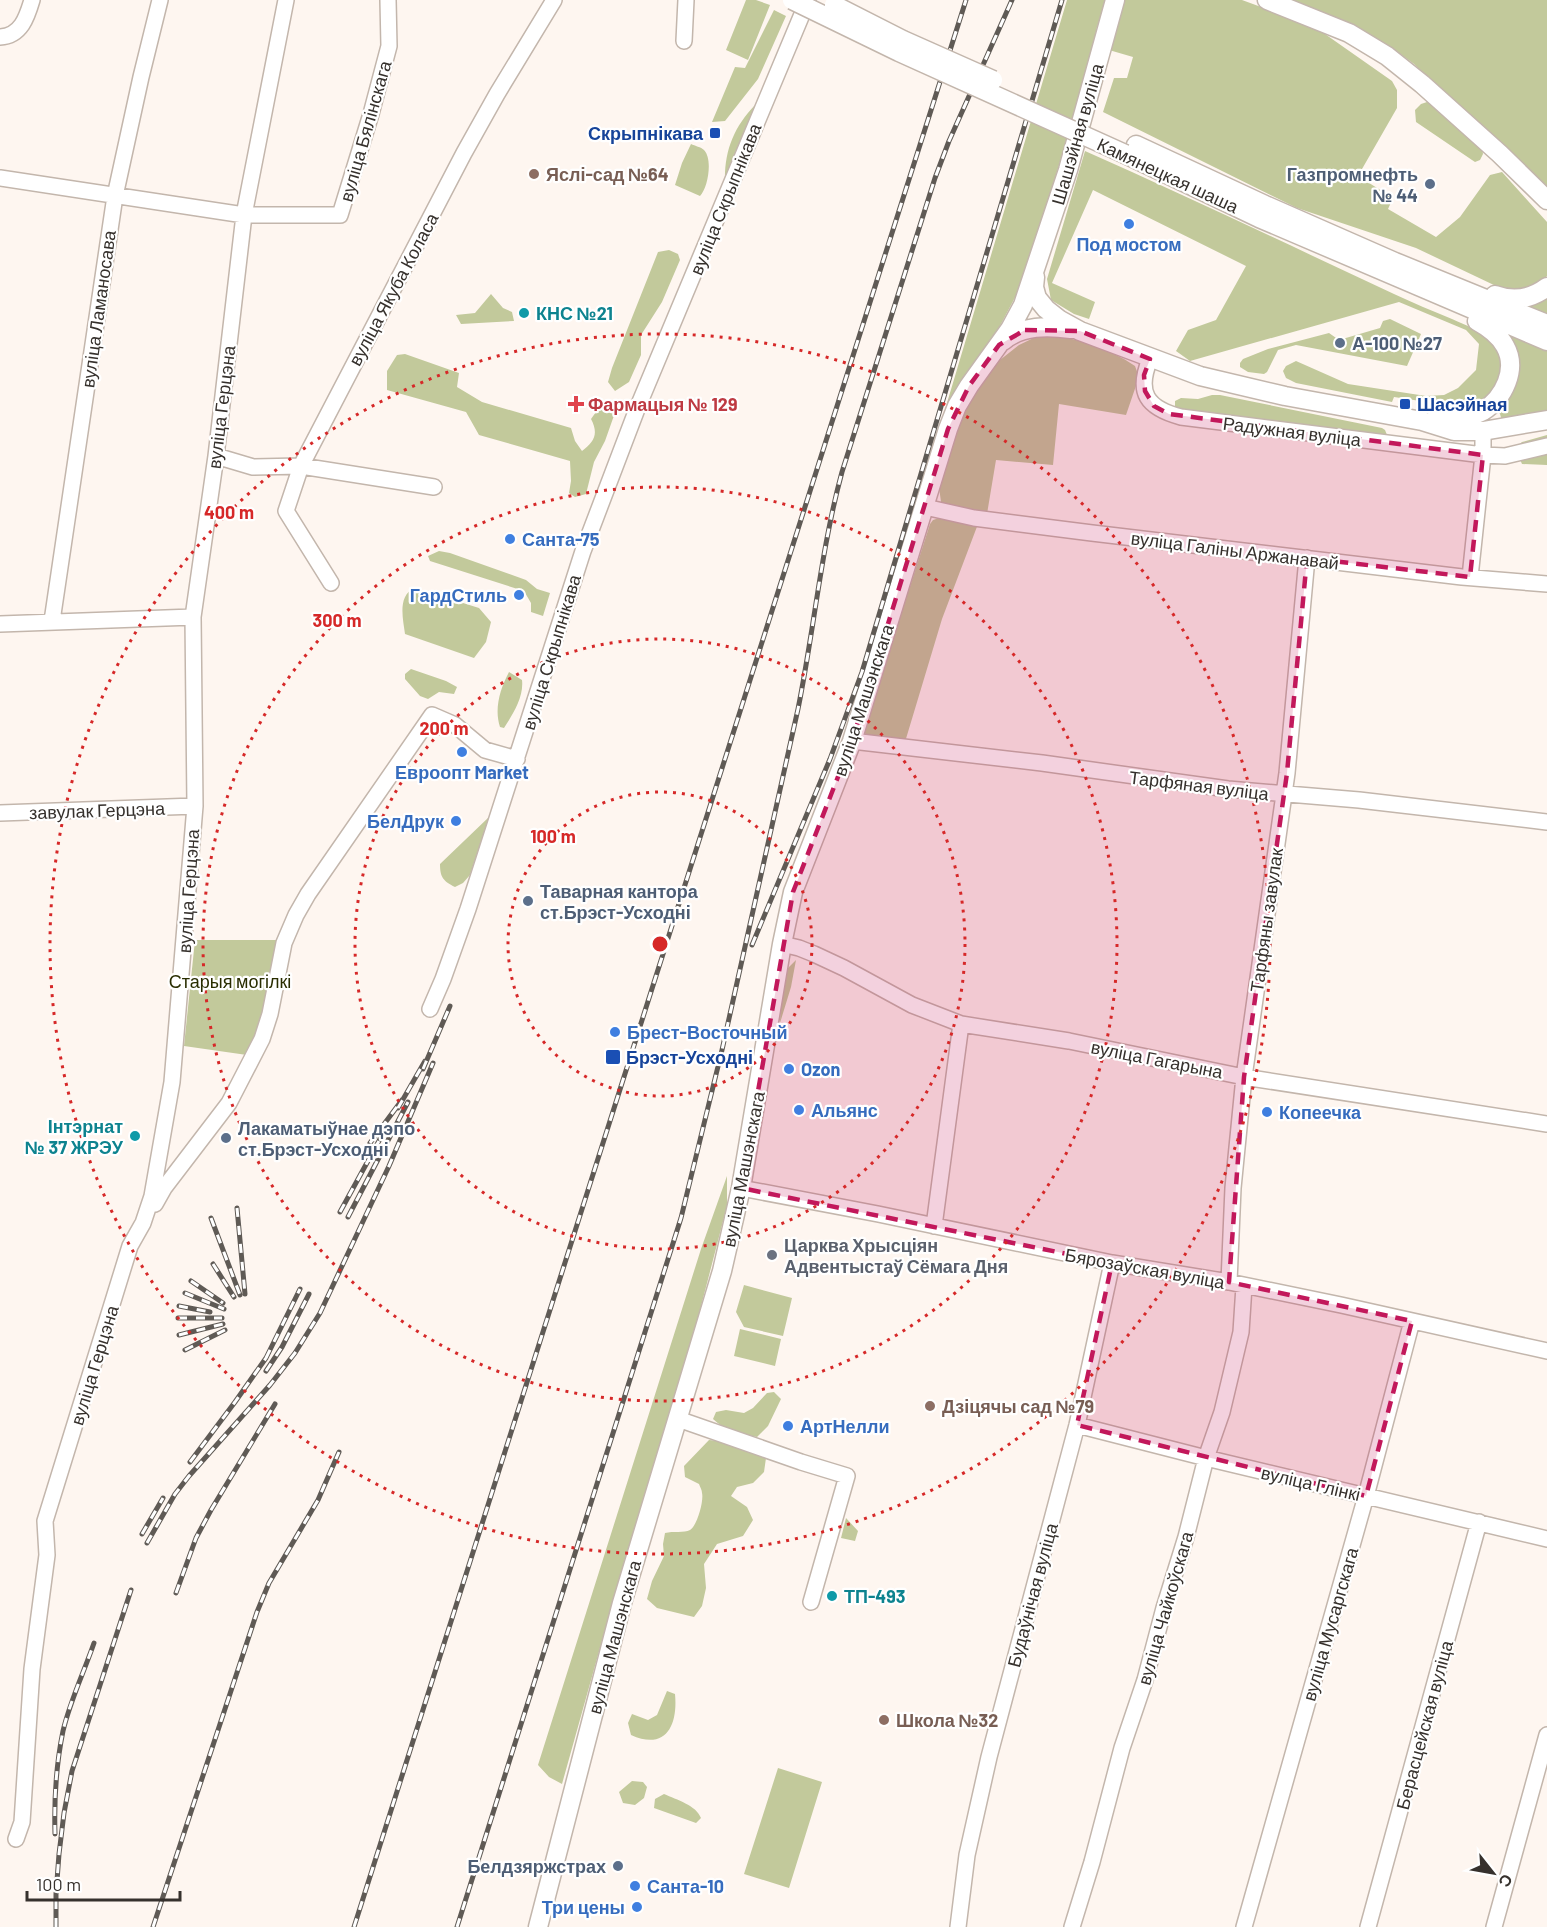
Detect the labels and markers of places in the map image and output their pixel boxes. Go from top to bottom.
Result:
place label: Скрыпнікава [588,122,704,144]
marker: Скрыпнікава [708,126,722,140]
place label: Яслі-сад №64 [546,163,669,185]
place label: Газпромнефть № 44 [1287,163,1418,206]
marker: Яслі-сад №64 [527,167,541,181]
marker: Газпромнефть № 44 [1423,177,1437,191]
marker: Под мостом [1122,217,1136,231]
place label: Под мостом [1076,233,1182,255]
place label: КНС №21 [536,302,613,324]
marker: КНС №21 [517,306,531,320]
place label: А-100 №27 [1352,332,1442,354]
marker: А-100 №27 [1333,336,1347,350]
place label: Фармацыя № 129 [588,393,737,415]
place label: Шасэйная [1417,393,1508,415]
marker: Фармацыя № 129 [569,397,583,411]
marker: Шасэйная [1398,397,1412,411]
place label: Санта-75 [522,528,600,550]
marker: Санта-75 [503,532,517,546]
place label: ГардСтиль [410,584,507,606]
marker: ГардСтиль [512,588,526,602]
marker: Евроопт Market [455,745,469,759]
place label: Евроопт Market [395,761,529,783]
place label: БелДрук [367,810,445,832]
marker: БелДрук [449,814,463,828]
place label: Таварная кантора ст.Брэст-Усходні [540,880,699,923]
marker: Таварная кантора ст.Брэст-Усходні [521,894,535,908]
centre of rings [650,934,670,954]
place label: Брест-Восточный [627,1021,788,1043]
marker: Брест-Восточный [608,1025,622,1039]
place label: Брэст-Усходні [626,1046,753,1068]
marker: Брэст-Усходні [604,1048,622,1066]
place label: Ozon [801,1058,840,1080]
marker: Ozon [782,1062,796,1076]
place label: Альянс [811,1099,878,1121]
place label: Копеечка [1279,1101,1362,1123]
marker: Альянс [792,1103,806,1117]
marker: Копеечка [1260,1105,1274,1119]
place label: Інтэрнат № 37 ЖРЭУ [25,1115,124,1158]
place label: Лакаматыўнае дэпо ст.Брэст-Усходні [238,1117,415,1160]
marker: Інтэрнат № 37 ЖРЭУ [128,1129,142,1143]
marker: Лакаматыўнае дэпо ст.Брэст-Усходні [219,1131,233,1145]
place label: Царква Хрысціян Адвентыстаў Сёмага Дня [784,1234,1008,1277]
marker: Царква Хрысціян Адвентыстаў Сёмага Дня [765,1248,779,1262]
place label: Дзіцячы сад №79 [942,1395,1094,1417]
marker: Дзіцячы сад №79 [923,1399,937,1413]
place label: АртНелли [800,1415,890,1437]
marker: АртНелли [781,1419,795,1433]
place label: ТП-493 [844,1585,905,1607]
marker: ТП-493 [825,1589,839,1603]
place label: Школа №32 [896,1709,998,1731]
marker: Школа №32 [877,1713,891,1727]
place label: Белдзяржстрах [467,1855,606,1877]
marker: Белдзяржстрах [611,1859,625,1873]
place label: Санта-10 [647,1875,724,1897]
marker: Санта-10 [628,1879,642,1893]
place label: Три цены [542,1896,625,1918]
marker: Три цены [630,1900,644,1914]

